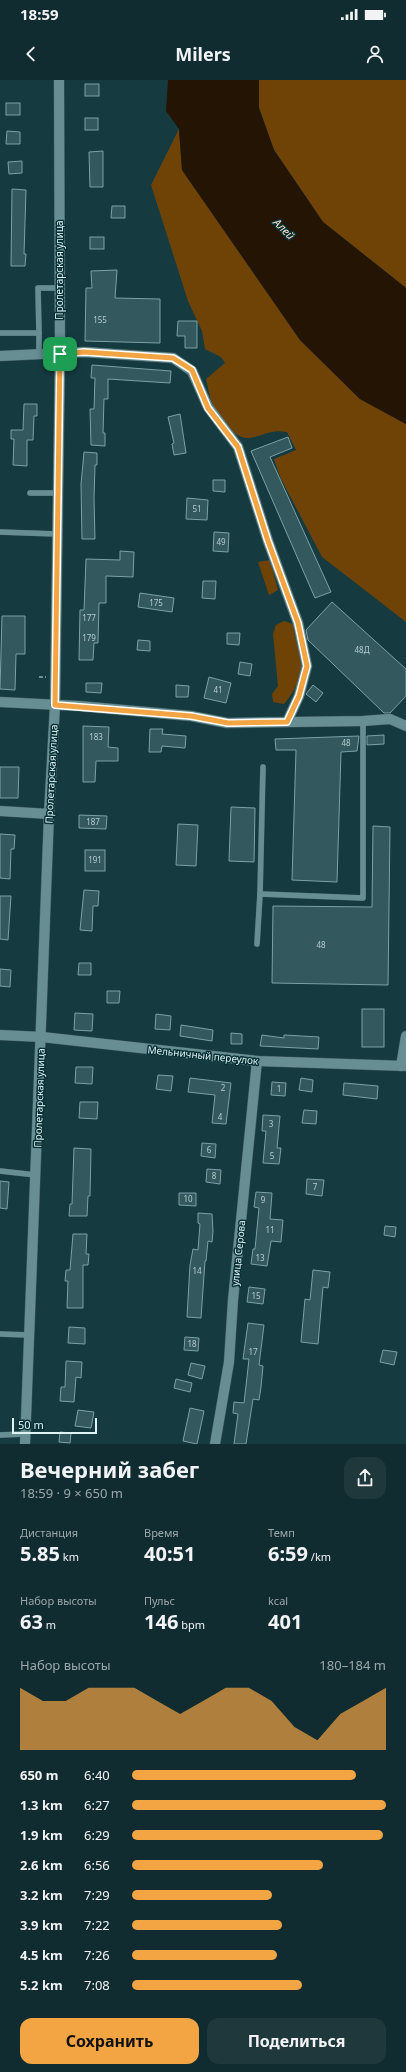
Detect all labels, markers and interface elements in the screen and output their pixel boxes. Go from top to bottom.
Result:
text: 18:59 [20,4,59,24]
text: Milers [175,42,231,66]
icon: back [20,43,42,65]
icon: person [364,43,386,65]
water label: Алей [270,214,298,243]
street label: Пролетарская улица [52,220,66,320]
house number: 155 [93,314,107,325]
pin [43,337,77,371]
icon: arrive [49,343,71,365]
house number: 51 [192,503,202,514]
house number: 49 [216,536,226,547]
house number: 175 [149,597,163,608]
house number: 177 [82,612,96,623]
house number: 179 [82,632,96,643]
house number: 48Д [355,644,370,655]
house number: 41 [213,684,223,695]
street label: Пролетарская улица [41,724,61,824]
house number: 183 [89,731,103,742]
house number: 48 [341,737,351,748]
house number: 187 [86,816,100,827]
house number: 191 [88,854,102,865]
house number: 48 [316,939,326,950]
street label: Мельничный переулок [147,1042,260,1068]
street label: Пролетарская улица [30,1048,48,1148]
house number: 2 [221,1082,226,1093]
house number: 1 [277,1083,281,1094]
house number: 4 [218,1111,223,1122]
house number: 3 [269,1118,274,1129]
house number: 6 [207,1144,212,1155]
house number: 5 [270,1150,275,1161]
house number: 8 [212,1170,217,1181]
house number: 7 [313,1181,318,1192]
house number: 10 [183,1193,193,1204]
house number: 9 [261,1194,266,1205]
street label: улица Серова [228,1219,248,1287]
house number: 11 [265,1224,275,1235]
house number: 13 [255,1252,265,1263]
house number: 14 [192,1265,202,1276]
house number: 15 [251,1290,261,1301]
house number: 18 [187,1338,197,1349]
house number: 17 [248,1346,258,1357]
scale bar [12,1416,97,1435]
text: 50 m [18,1417,44,1432]
text: Вечерний забег [20,1454,199,1484]
button: share [344,1457,386,1499]
text: 18:59 · 9 × 650 m [20,1484,123,1502]
text: Дистанция [20,1525,78,1540]
text: Время [144,1525,179,1540]
text: Темп [268,1525,295,1540]
text: 5.85 [20,1540,60,1567]
text: 40:51 [144,1540,195,1567]
text: 6:59 [268,1540,308,1567]
text: km [60,1549,79,1564]
text: /km [308,1549,331,1564]
text: Набор высоты [20,1593,97,1608]
text: Пульс [144,1593,175,1608]
text: kcal [268,1593,288,1608]
text: 63 [20,1608,43,1635]
text: 146 [144,1608,178,1635]
text: 401 [268,1608,302,1635]
text: m [43,1617,56,1632]
text: bpm [178,1617,205,1632]
text: Набор высоты [20,1656,111,1674]
text: 180–184 m [319,1656,386,1674]
text: 650 m [20,1766,58,1784]
text: 6:40 [84,1766,110,1784]
text: 1.3 km [20,1796,63,1814]
text: 6:27 [84,1796,110,1814]
text: 1.9 km [20,1826,63,1844]
text: 6:29 [84,1826,110,1844]
text: 2.6 km [20,1856,63,1874]
text: 6:56 [84,1856,110,1874]
text: 3.2 km [20,1886,63,1904]
text: 7:29 [84,1886,110,1904]
text: 3.9 km [20,1916,63,1934]
text: 7:22 [84,1916,110,1934]
text: 4.5 km [20,1946,63,1964]
text: 7:26 [84,1946,110,1964]
text: 5.2 km [20,1976,63,1994]
text: 7:08 [84,1976,110,1994]
button: Сохранить [20,2018,199,2064]
button: Поделиться [207,2018,386,2064]

